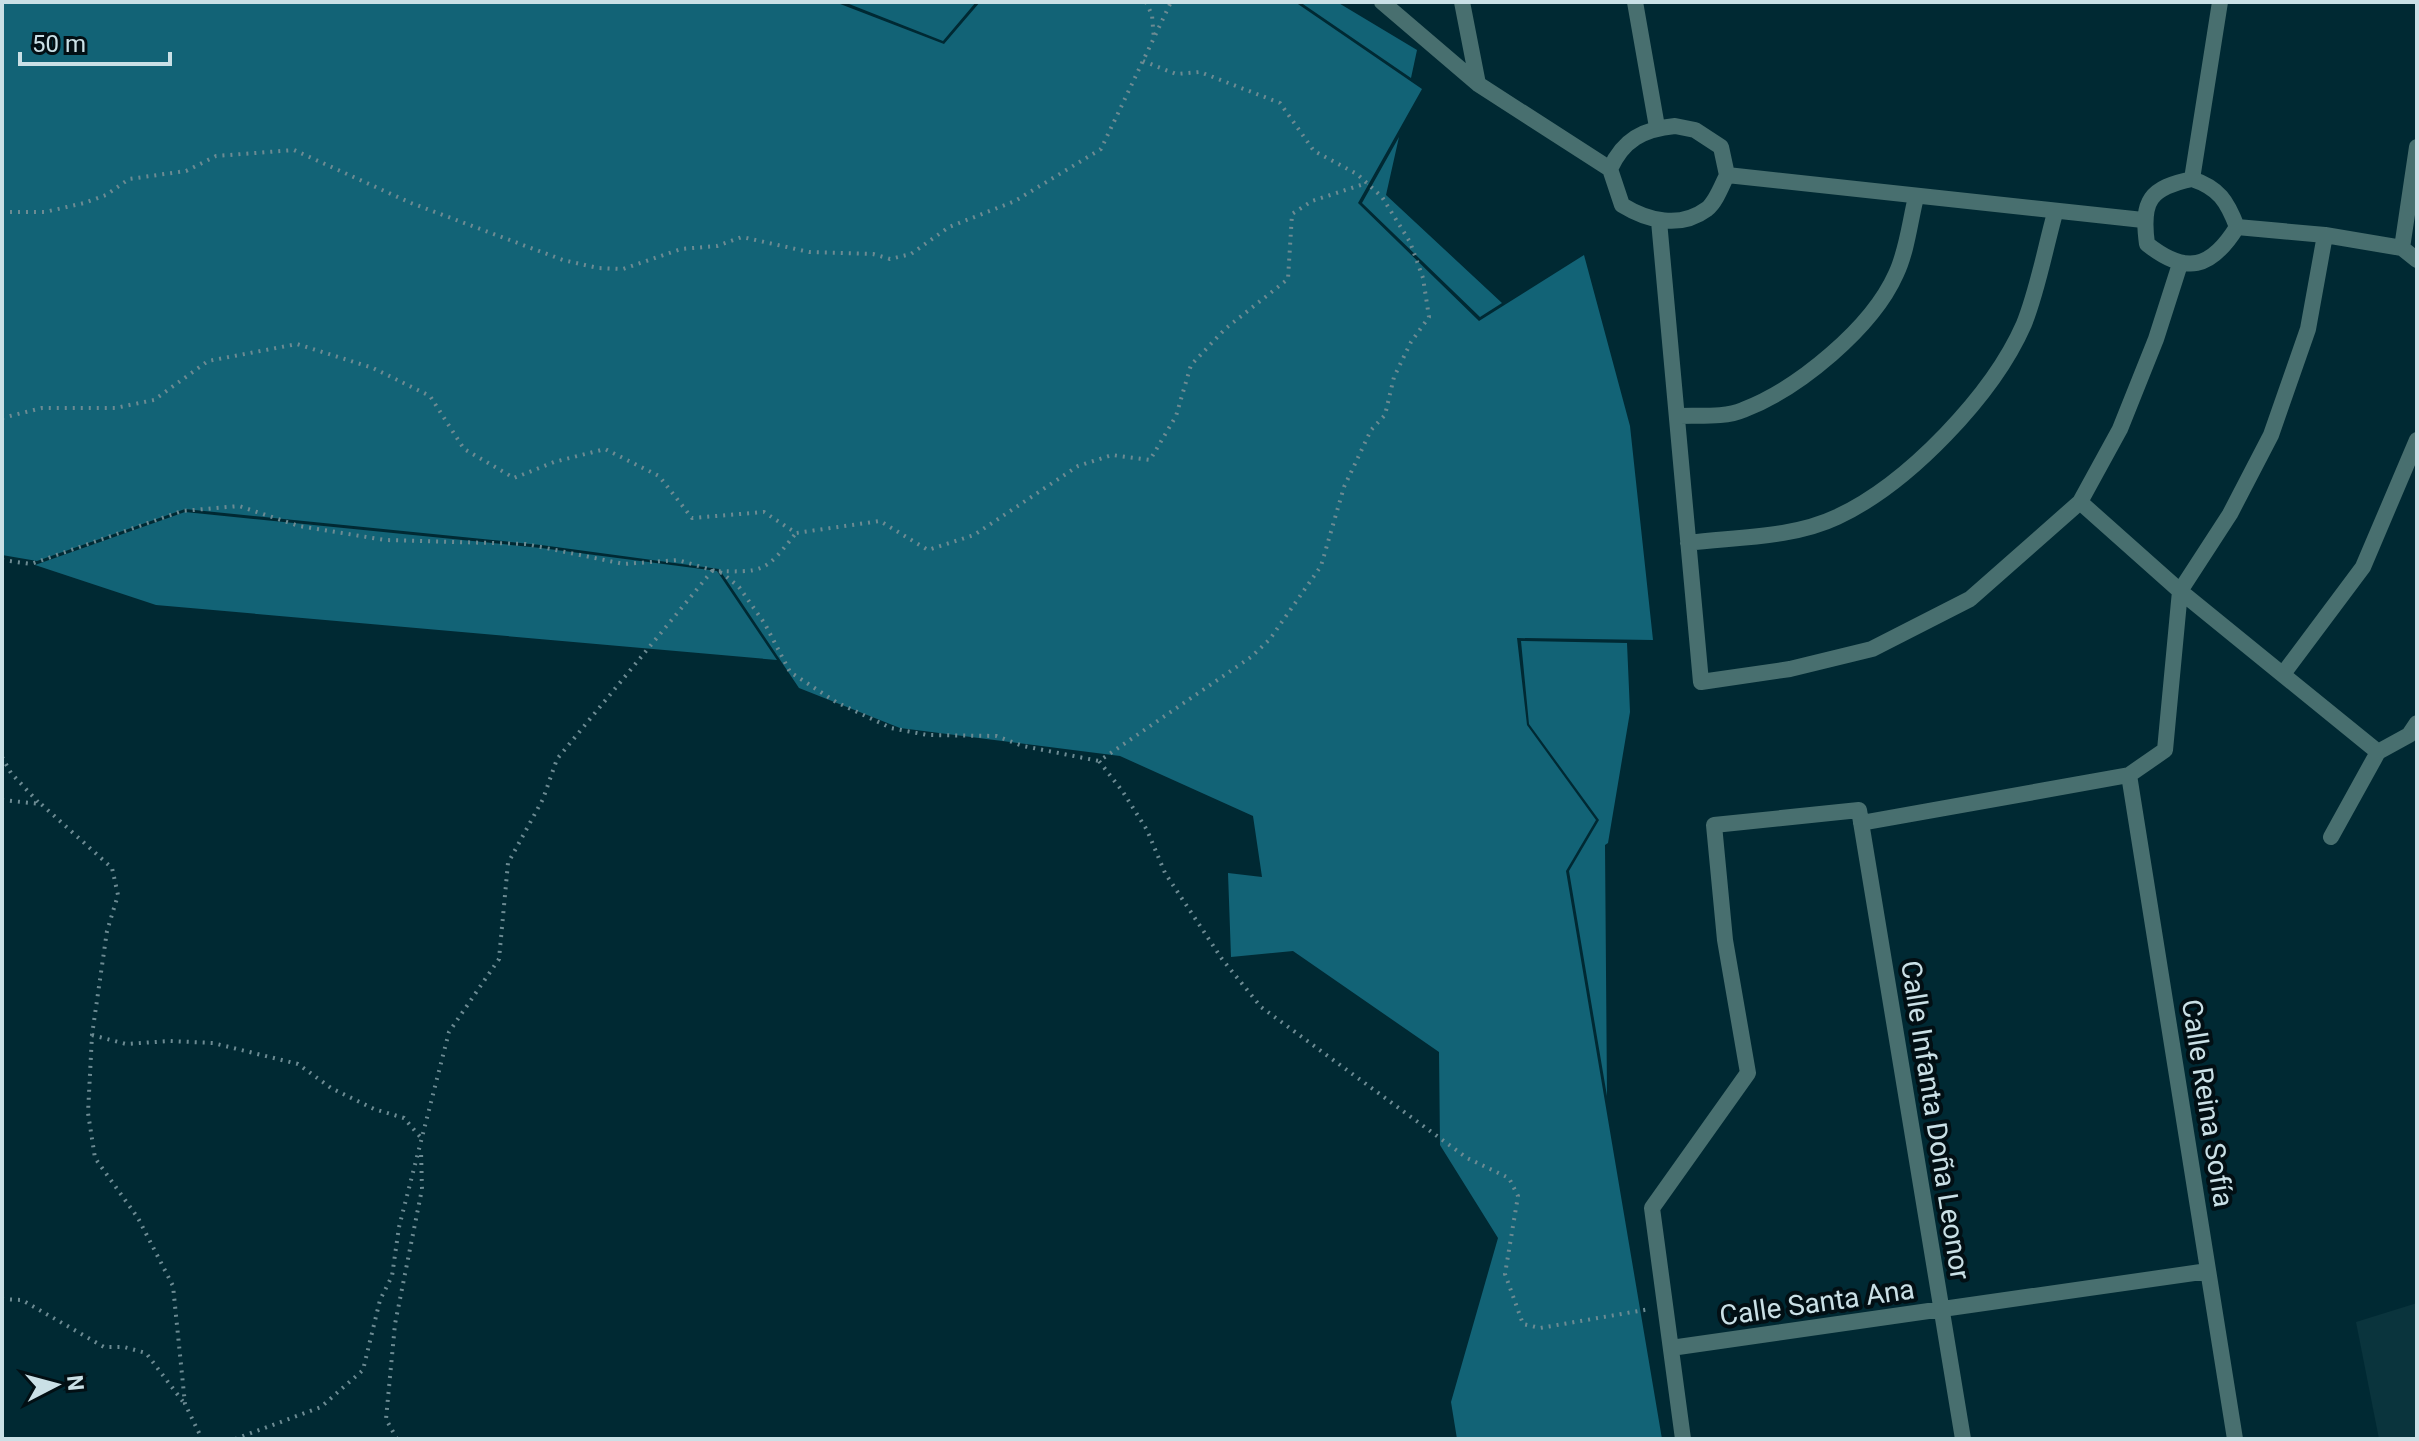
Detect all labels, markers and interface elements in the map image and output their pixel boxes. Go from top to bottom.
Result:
scale bar [20,16,170,66]
text: 50 m [32,30,86,58]
street label: Calle Infanta Doña Leonor [1894,958,1977,1282]
street label: Calle Reina Sofía [2175,997,2240,1209]
street label: Calle Santa Ana [1717,1272,1917,1333]
north arrow [16,1345,96,1425]
text: N [62,1374,89,1392]

